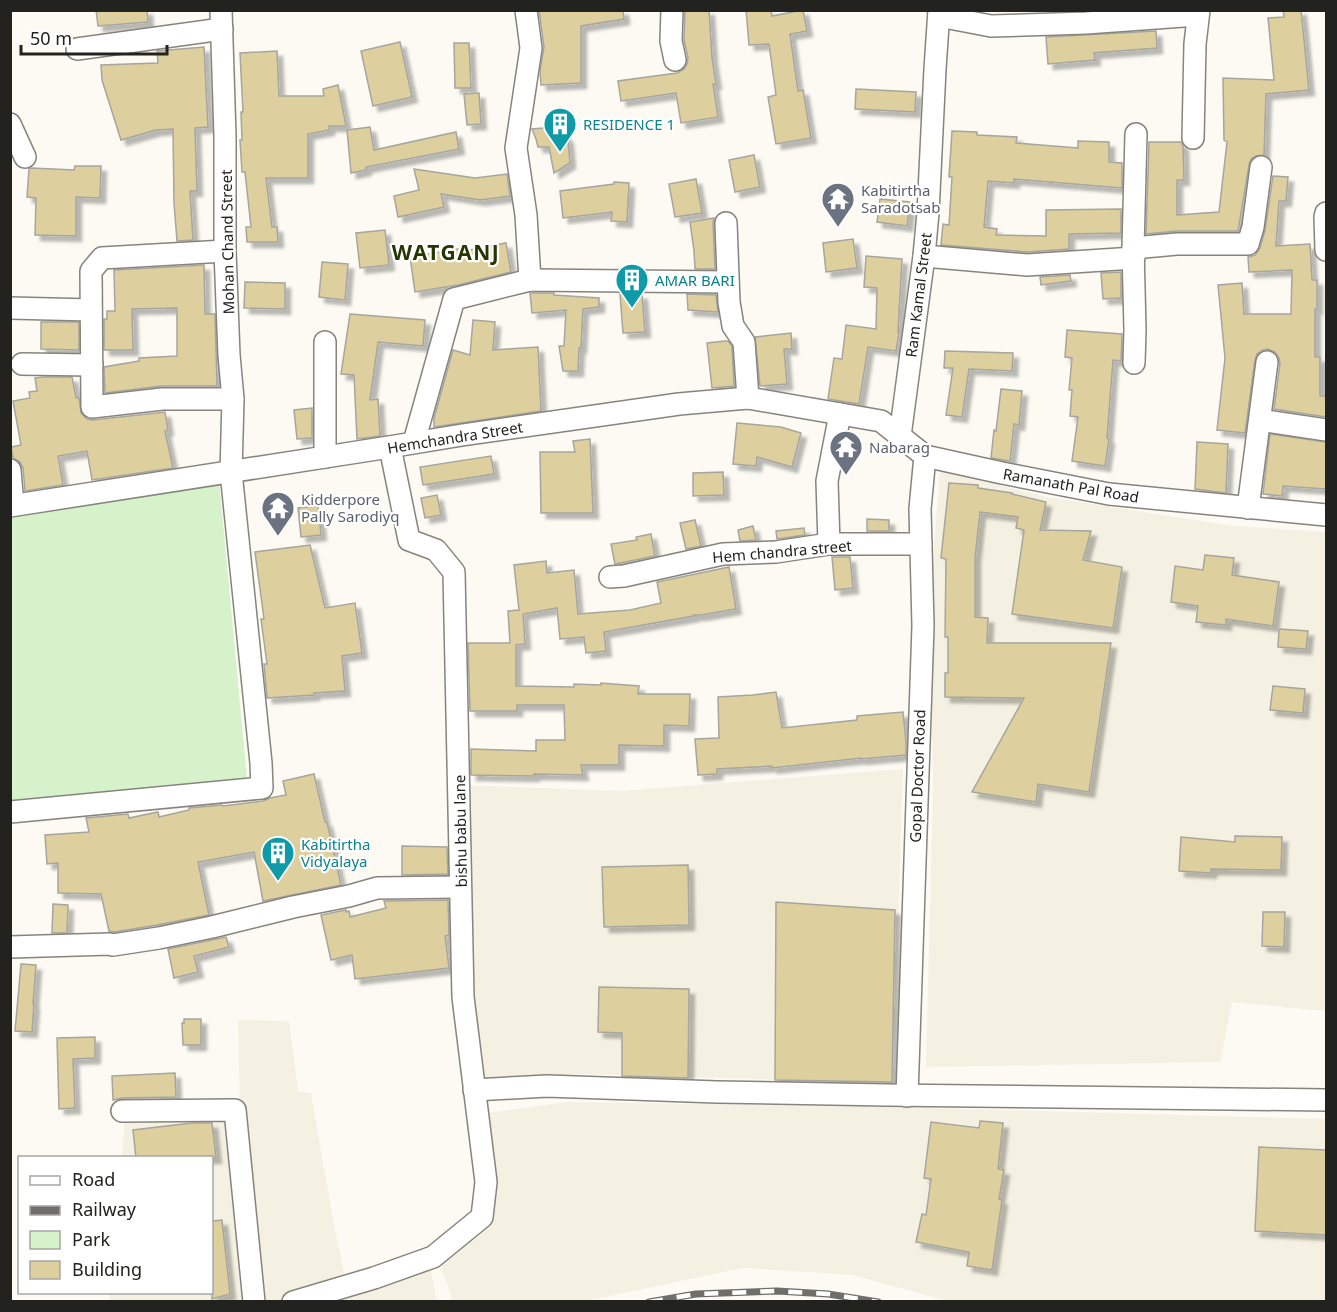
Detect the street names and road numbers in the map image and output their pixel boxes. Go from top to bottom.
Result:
street label: Mohan Chand Street [216,169,238,315]
street label: Ram Kamal Street [900,231,936,358]
street label: Hemchandra Street [386,416,525,458]
street label: Ramanath Pal Road [1001,463,1141,507]
street label: Hem chandra street [711,535,853,567]
street label: Gopal Doctor Road [905,709,929,843]
street label: bishu babu lane [449,774,471,888]

